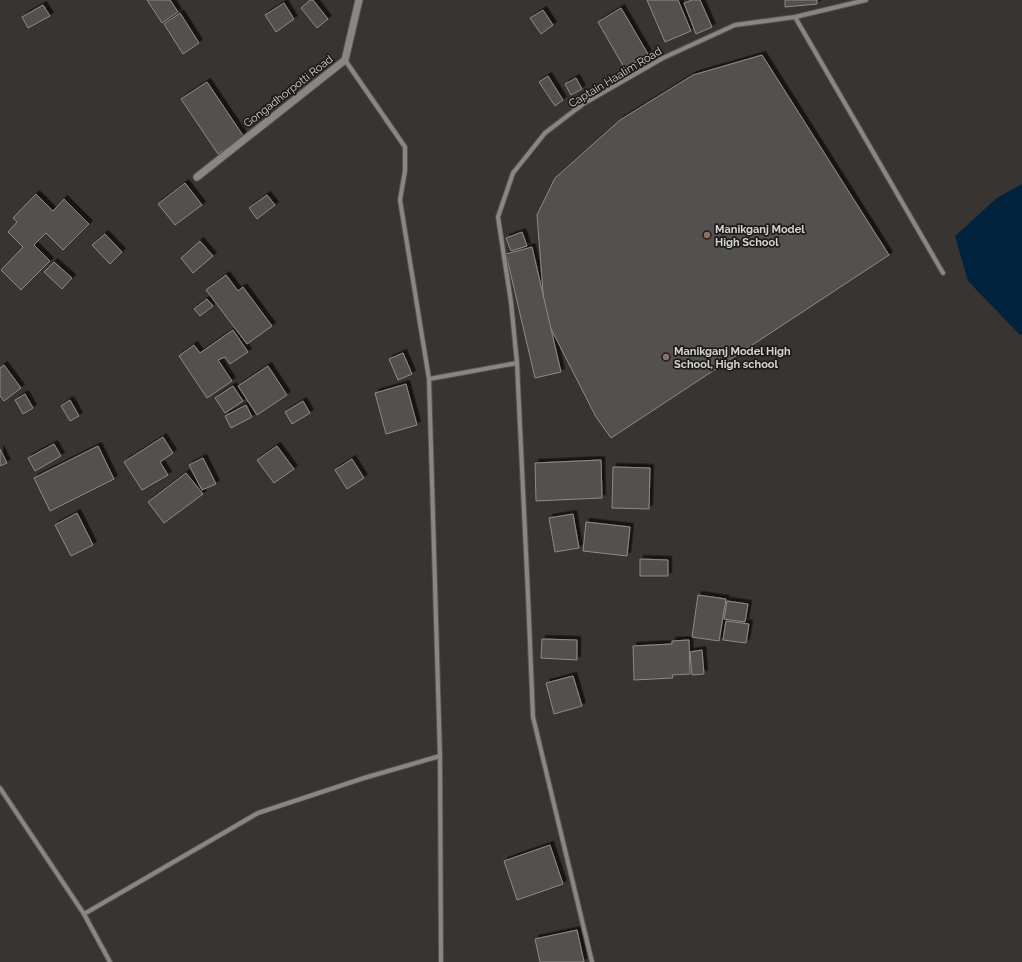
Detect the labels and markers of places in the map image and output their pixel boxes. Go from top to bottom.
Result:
place label: Manikganj Model High School [715,223,805,249]
marker: Manikganj Model High School [702,230,712,240]
place label: Manikganj Model High School, High school [674,345,791,371]
marker: Manikganj Model High School, High school [661,352,671,362]

